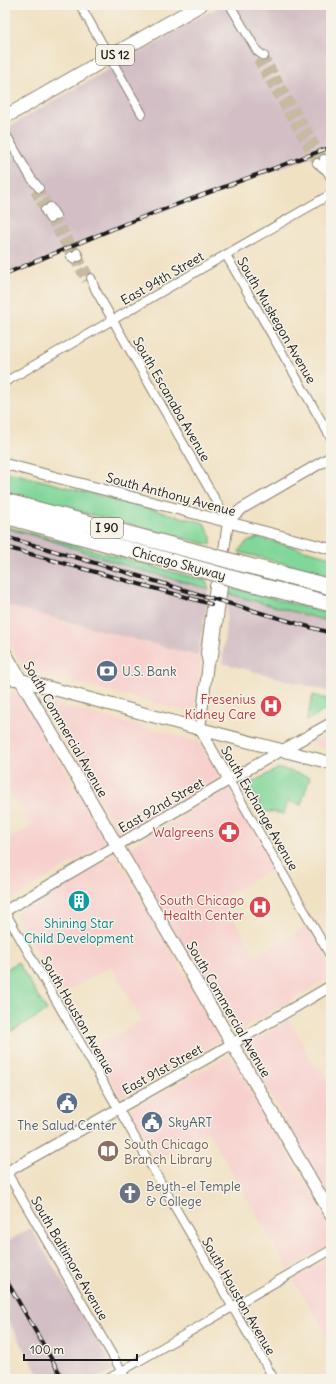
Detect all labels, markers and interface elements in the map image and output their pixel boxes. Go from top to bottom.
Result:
road number: US 12 [96,45,134,65]
street label: East 94th Street [118,248,207,309]
street label: South Muskegon Avenue [233,254,320,387]
street label: South Escanaba Avenue [129,334,214,464]
street label: South Anthony Avenue [104,469,238,520]
road number: I 90 [91,518,123,538]
street label: Chicago Skyway [130,543,228,584]
street label: South Commercial Avenue [20,658,112,800]
bank icon: U.S. Bank [94,658,120,684]
place label: U.S. Bank [122,663,177,680]
place label: Fresenius Kidney Care [185,691,256,723]
hospital icon: Fresenius Kidney Care [258,693,284,719]
street label: South Exchange Avenue [217,743,302,873]
street label: East 92nd Street [116,774,208,837]
pharmacy icon: Walgreens [216,819,242,845]
place label: Walgreens [153,824,214,841]
building icon: Shining Star Child Development [66,888,92,914]
place label: South Chicago Health Center [159,892,245,924]
hospital icon: South Chicago Health Center [247,894,273,920]
place label: Shining Star Child Development [24,915,135,947]
street label: South Commercial Avenue [183,938,275,1080]
street label: South Houston Avenue [37,953,118,1077]
street label: East 91st Street [119,1040,206,1098]
public building icon: The Salud Center [54,1090,80,1116]
public building icon: SkyART [139,1109,165,1135]
place label: SkyART [168,1114,213,1131]
place label: The Salud Center [17,1117,117,1134]
place label: South Chicago Branch Library [124,1136,212,1168]
library icon: South Chicago Branch Library [95,1138,121,1164]
place label: Beyth-el Temple & College [146,1178,241,1210]
church icon: Beyth-el Temple & College [117,1180,143,1206]
street label: South Baltimore Avenue [27,1193,112,1323]
street label: South Houston Avenue [198,1234,279,1358]
scale bar [24,1336,137,1362]
text: 100 m [30,1342,64,1357]

